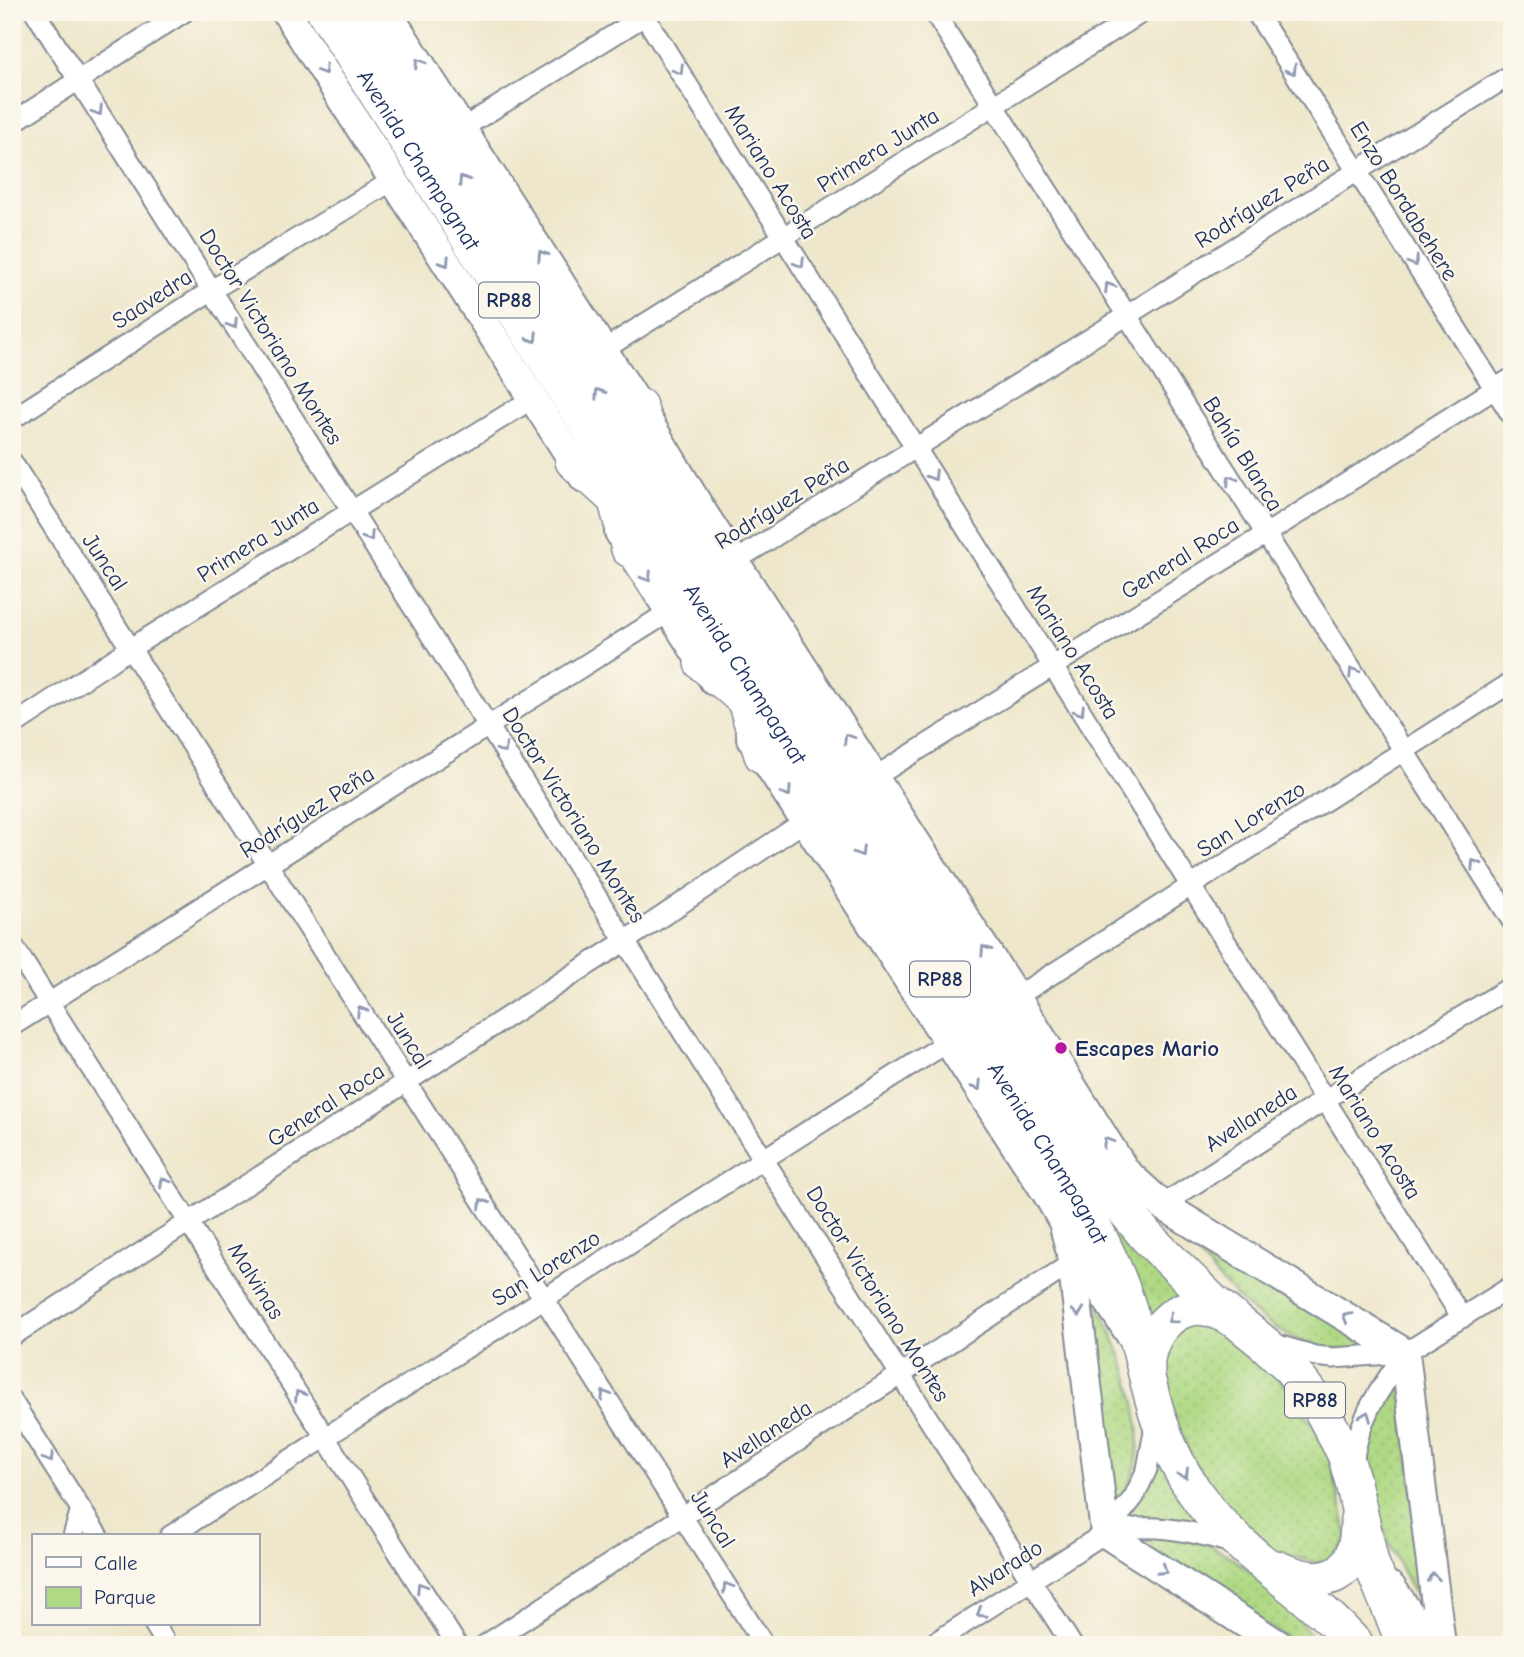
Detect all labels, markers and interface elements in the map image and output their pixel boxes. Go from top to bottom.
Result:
one-way arrow [415,58,428,71]
one-way arrow [314,62,327,75]
one-way arrow [670,62,683,75]
one-way arrow [1284,62,1297,75]
street label: Avenida Champagnat [352,64,487,256]
street label: Mariano Acosta [719,100,823,244]
street label: Primera Junta [812,102,944,198]
one-way arrow [90,104,103,117]
street label: Enzo Bordabehere [1344,116,1464,286]
street label: Rodríguez Peña [1190,150,1334,254]
one-way arrow [459,175,471,188]
street label: Doctor Victoriano Montes [194,224,348,450]
one-way arrow [537,250,550,263]
one-way arrow [436,254,449,267]
one-way arrow [1406,254,1419,267]
one-way arrow [791,255,804,268]
street label: Saavedra [107,263,197,335]
road number: RP88 [479,282,539,318]
one-way arrow [1104,282,1117,295]
one-way arrow [225,316,238,329]
one-way arrow [525,331,538,344]
one-way arrow [594,387,607,400]
street label: Bahía Blanca [1197,392,1289,516]
street label: Rodríguez Peña [710,451,854,555]
one-way arrow [925,469,938,482]
one-way arrow [1226,474,1239,487]
street label: Primera Junta [192,492,324,588]
street label: General Roca [1116,511,1244,605]
street label: Juncal [77,528,133,596]
one-way arrow [360,529,373,542]
one-way arrow [639,569,652,582]
street label: Avenida Champagnat [678,578,813,770]
street label: Mariano Acosta [1021,580,1125,724]
one-way arrow [1348,666,1361,679]
street label: Doctor Victoriano Montes [497,702,651,928]
one-way arrow [1072,703,1085,716]
one-way arrow [844,733,857,746]
one-way arrow [495,742,508,755]
street label: Rodríguez Peña [235,760,379,864]
street label: San Lorenzo [1192,775,1310,863]
one-way arrow [778,785,791,798]
one-way arrow [851,845,864,858]
one-way arrow [1470,858,1483,871]
one-way arrow [981,944,994,957]
road number: RP88 [910,962,970,996]
one-way arrow [357,1006,370,1019]
street label: Juncal [381,1006,437,1074]
place label: Escapes Mario [1075,1035,1219,1062]
marker: Escapes Mario [1053,1040,1069,1056]
street label: General Roca [262,1057,390,1153]
street label: Avenida Champagnat [982,1057,1115,1250]
street label: Mariano Acosta [1323,1060,1427,1204]
one-way arrow [969,1078,981,1091]
street label: Avellaneda [1200,1078,1302,1158]
one-way arrow [1102,1137,1115,1150]
one-way arrow [159,1177,172,1190]
street label: Doctor Victoriano Montes [801,1181,955,1407]
one-way arrow [479,1198,492,1211]
street label: San Lorenzo [487,1224,605,1312]
street label: Malvinas [222,1238,290,1324]
one-way arrow [1071,1306,1086,1317]
one-way arrow [1167,1311,1180,1323]
one-way arrow [1342,1313,1355,1326]
road number: RP88 [1285,1382,1345,1418]
one-way arrow [294,1390,307,1403]
one-way arrow [601,1390,614,1403]
street label: Avellaneda [715,1394,817,1474]
one-way arrow [1358,1410,1372,1422]
one-way arrow [40,1451,53,1464]
one-way arrow [1175,1467,1188,1480]
street label: Juncal [685,1485,741,1553]
legend [32,1534,259,1626]
street label: Alvarado [962,1534,1048,1602]
text: Calle [94,1551,137,1575]
one-way arrow [1155,1561,1168,1574]
one-way arrow [1425,1571,1440,1583]
one-way arrow [416,1582,429,1595]
one-way arrow [723,1582,736,1595]
text: Parque [94,1585,156,1609]
one-way arrow [976,1604,989,1617]

